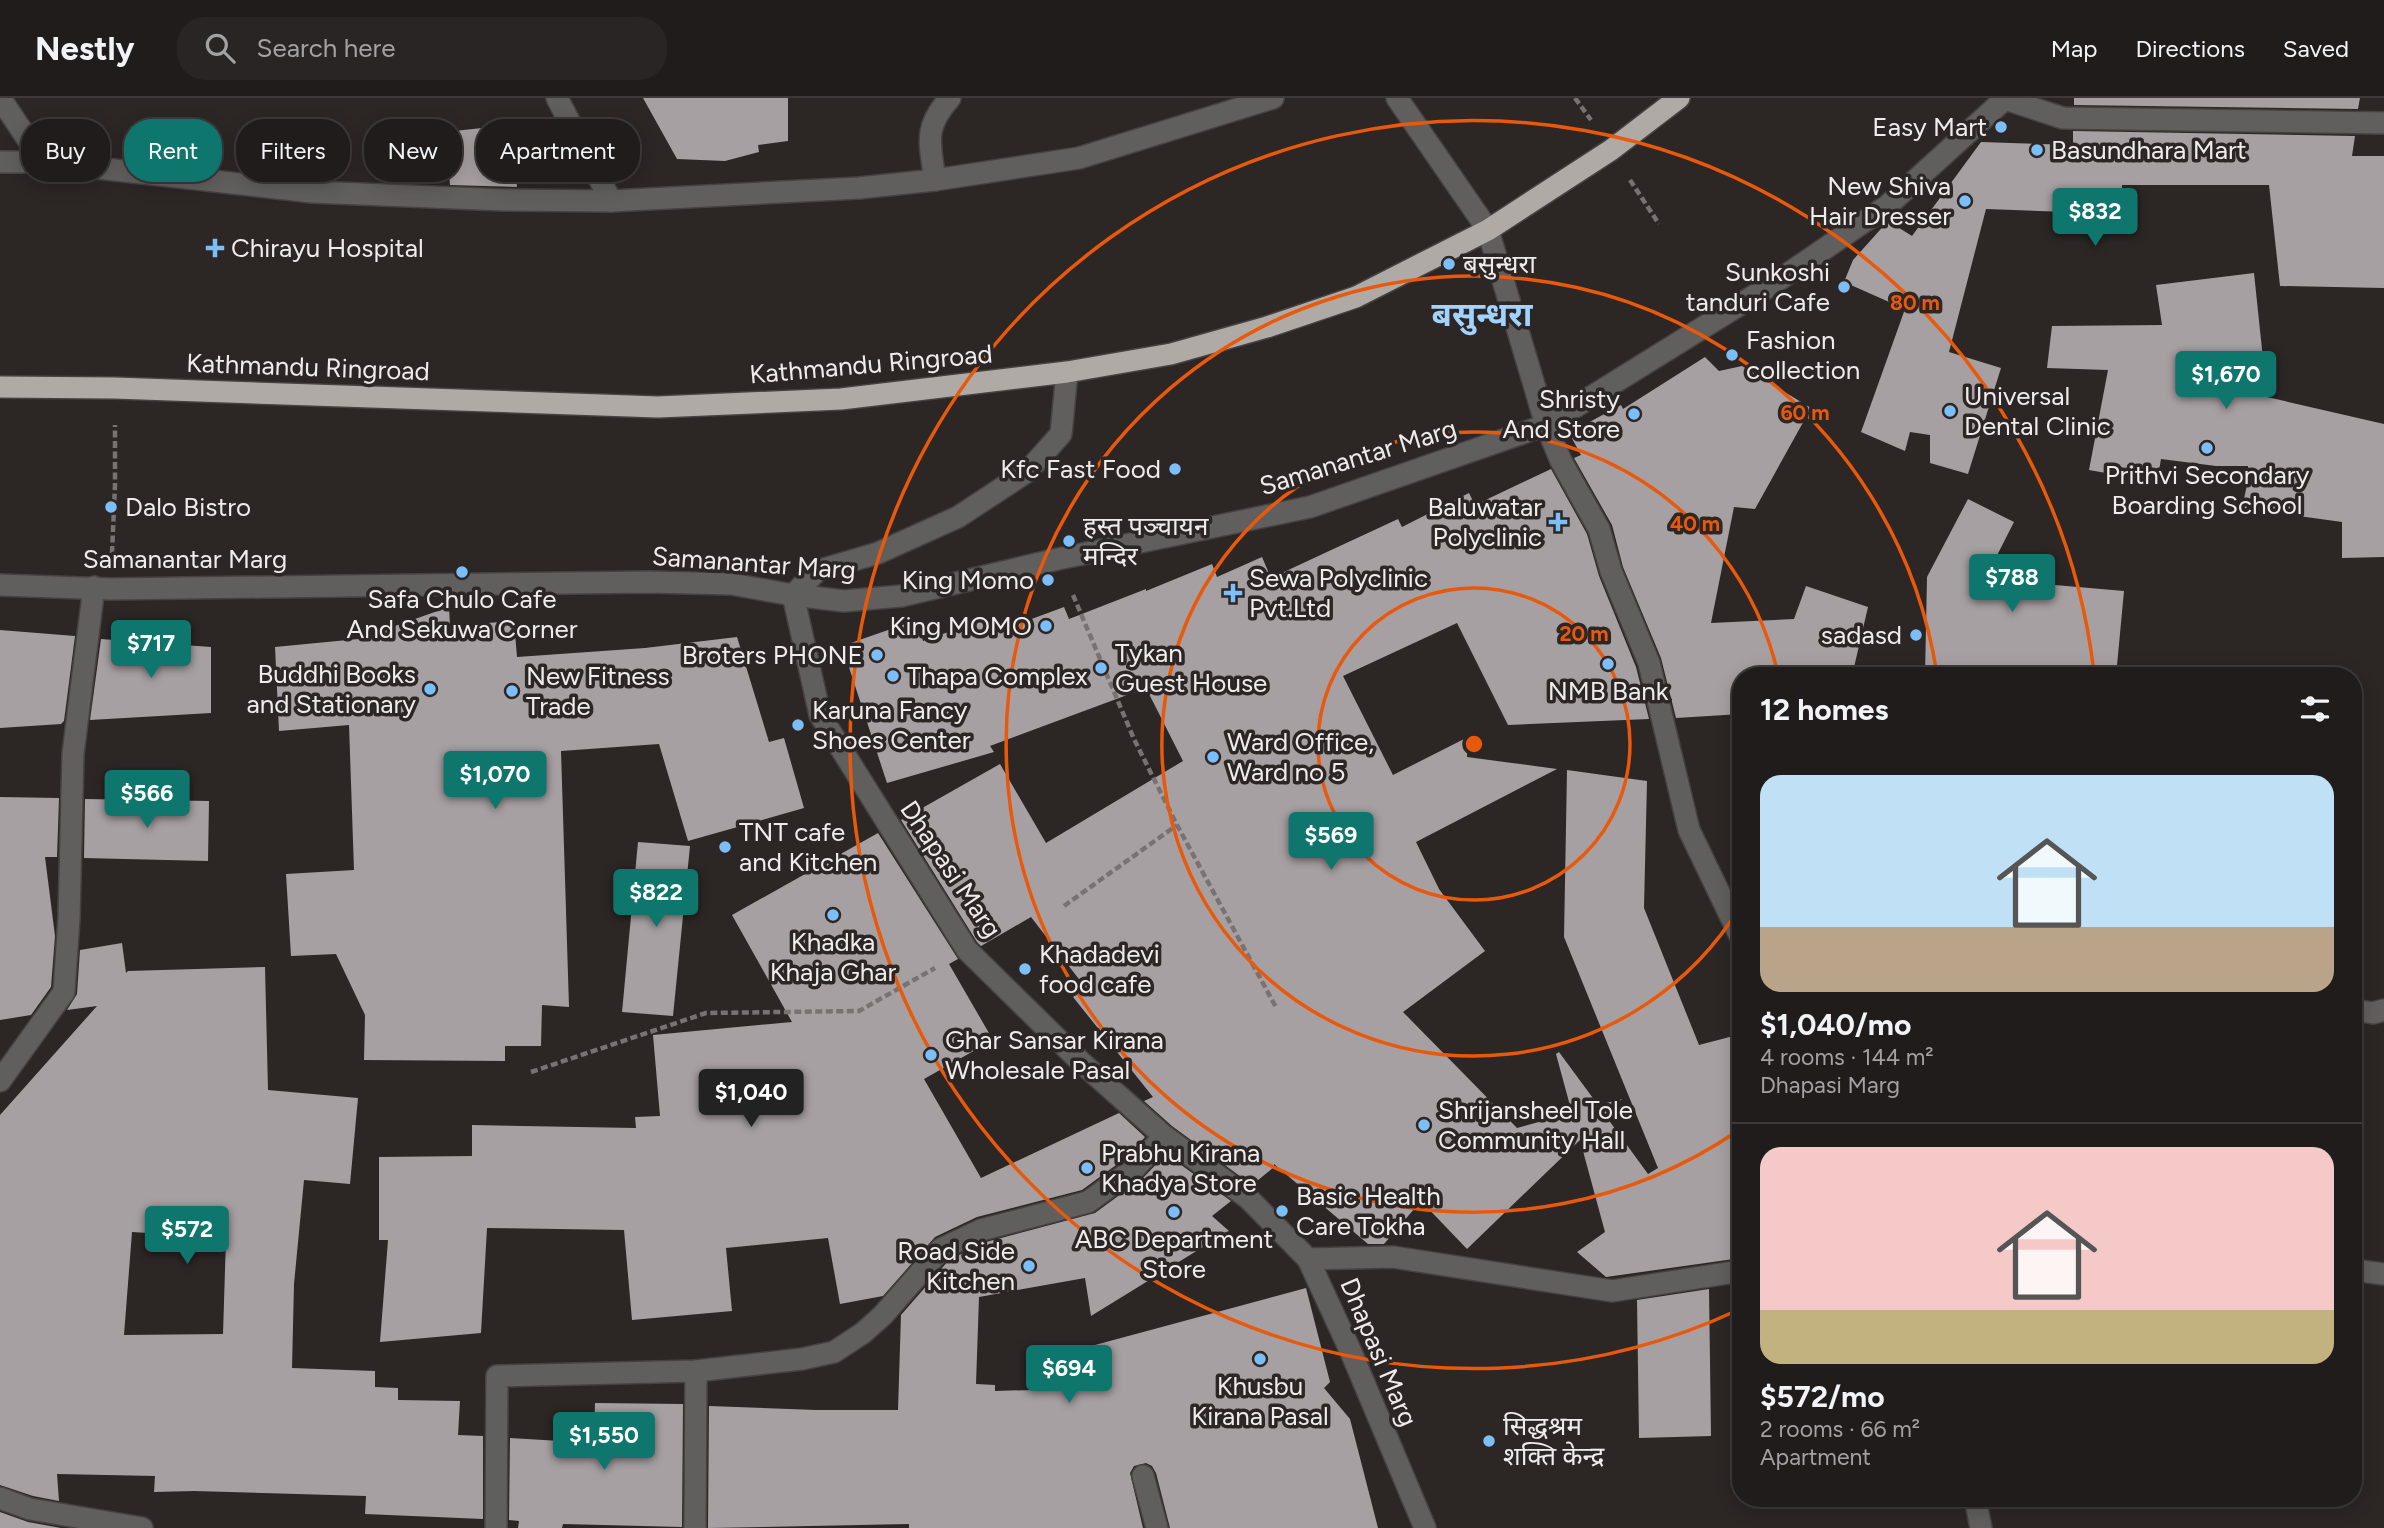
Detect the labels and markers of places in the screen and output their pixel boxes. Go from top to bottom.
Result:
place label: Easy Mart [1872,111,1987,143]
marker: Easy Mart [1993,119,2009,135]
place label: Basundhara Mart [2051,134,2247,166]
marker: Basundhara Mart [2029,142,2045,158]
place label: New Shiva Hair Dresser [1809,170,1951,232]
pin: $832 [2054,188,2136,248]
marker: New Shiva Hair Dresser [1957,193,1973,209]
place label: Chirayu Hospital [231,232,424,264]
marker: Chirayu Hospital [205,238,225,258]
place label: बसुन्धरा [1463,248,1537,280]
marker: बसुन्धरा [1441,256,1457,272]
place label: Sunkoshi tanduri Cafe [1686,256,1830,318]
marker: Sunkoshi tanduri Cafe [1836,279,1852,295]
place label: Fashion collection [1746,324,1860,386]
marker: Fashion collection [1724,347,1740,363]
pin: $1,670 [2169,352,2283,411]
place label: Universal Dental Clinic [1964,380,2111,442]
place label: Shristy And Store [1502,383,1620,445]
marker: Universal Dental Clinic [1942,403,1958,419]
marker: Shristy And Store [1626,406,1642,422]
marker: Prithvi Secondary Boarding School [2199,440,2215,456]
place label: Kfc Fast Food [1000,453,1161,485]
place label: Prithvi Secondary Boarding School [2105,459,2310,521]
marker: Kfc Fast Food [1167,461,1183,477]
place label: Dalo Bistro [125,491,251,523]
place label: Baluwatar Polyclinic [1427,491,1542,553]
marker: Dalo Bistro [103,499,119,515]
place label: हस्त पञ्चायन मन्दिर [1083,510,1209,572]
marker: Baluwatar Polyclinic [1548,512,1568,532]
marker: हस्त पञ्चायन मन्दिर [1061,533,1077,549]
pin: $788 [1971,554,2053,614]
place label: Sewa Polyclinic Pvt.Ltd [1249,562,1428,624]
marker: Safa Chulo Cafe And Sekuwa Corner [454,564,470,580]
place label: King Momo [902,564,1034,596]
marker: King Momo [1040,572,1056,588]
place label: Safa Chulo Cafe And Sekuwa Corner [347,583,578,645]
marker: Sewa Polyclinic Pvt.Ltd [1223,583,1243,603]
place label: King MOMO [890,610,1032,642]
marker: King MOMO [1038,618,1054,634]
place label: sadasd [1821,619,1902,651]
pin: $717 [110,620,192,680]
marker: sadasd [1908,627,1924,643]
place label: Tykan Guest House [1115,637,1267,699]
place label: Broters PHONE [682,639,863,671]
marker: Broters PHONE [869,647,885,663]
marker: NMB Bank [1600,656,1616,672]
place label: Buddhi Books and Stationary [246,658,416,720]
place label: New Fitness Trade [526,660,670,722]
place label: Thapa Complex [907,660,1088,692]
marker: Tykan Guest House [1093,660,1109,676]
marker: Thapa Complex [885,668,901,684]
place label: NMB Bank [1548,675,1669,707]
marker: Buddhi Books and Stationary [422,681,438,697]
marker: New Fitness Trade [504,683,520,699]
place label: Karuna Fancy Shoes Center [812,694,971,756]
marker: Karuna Fancy Shoes Center [790,717,806,733]
place label: Ward Office, Ward no 5 [1227,726,1374,788]
centre of rings [1462,732,1486,756]
marker: Ward Office, Ward no 5 [1205,749,1221,765]
pin: $1,070 [438,752,552,811]
pin: $566 [106,770,188,830]
pin: $569 [1290,812,1372,872]
place label: TNT cafe and Kitchen [739,816,877,878]
marker: TNT cafe and Kitchen [717,839,733,855]
pin: $822 [615,870,697,929]
marker: Khadka Khaja Ghar [825,907,841,923]
place label: Khadka Khaja Ghar [770,926,897,988]
place label: Khadadevi food cafe [1039,938,1160,1000]
marker: Khadadevi food cafe [1017,961,1033,977]
place label: Ghar Sansar Kirana Wholesale Pasal [945,1024,1164,1086]
marker: Ghar Sansar Kirana Wholesale Pasal [923,1047,939,1063]
pin: $1,040 [694,1070,808,1129]
place label: Shrijansheel Tole Community Hall [1438,1094,1633,1156]
marker: Shrijansheel Tole Community Hall [1416,1117,1432,1133]
place label: Prabhu Kirana Khadya Store [1101,1137,1260,1199]
marker: Prabhu Kirana Khadya Store [1079,1160,1095,1176]
place label: Basic Health Care Tokha [1296,1180,1441,1242]
marker: Basic Health Care Tokha [1274,1203,1290,1219]
marker: ABC Department Store [1166,1204,1182,1220]
pin: $572 [146,1206,228,1266]
place label: ABC Department Store [1075,1223,1273,1285]
place label: Road Side Kitchen [897,1235,1015,1297]
marker: Road Side Kitchen [1021,1258,1037,1274]
pin: $694 [1028,1346,1110,1405]
marker: Khusbu Kirana Pasal [1252,1351,1268,1367]
place label: Khusbu Kirana Pasal [1191,1370,1329,1432]
place label: सिद्धश्रम शक्ति केन्द्र [1503,1410,1606,1472]
pin: $1,550 [547,1412,661,1472]
marker: सिद्धश्रम शक्ति केन्द्र [1481,1433,1497,1449]

